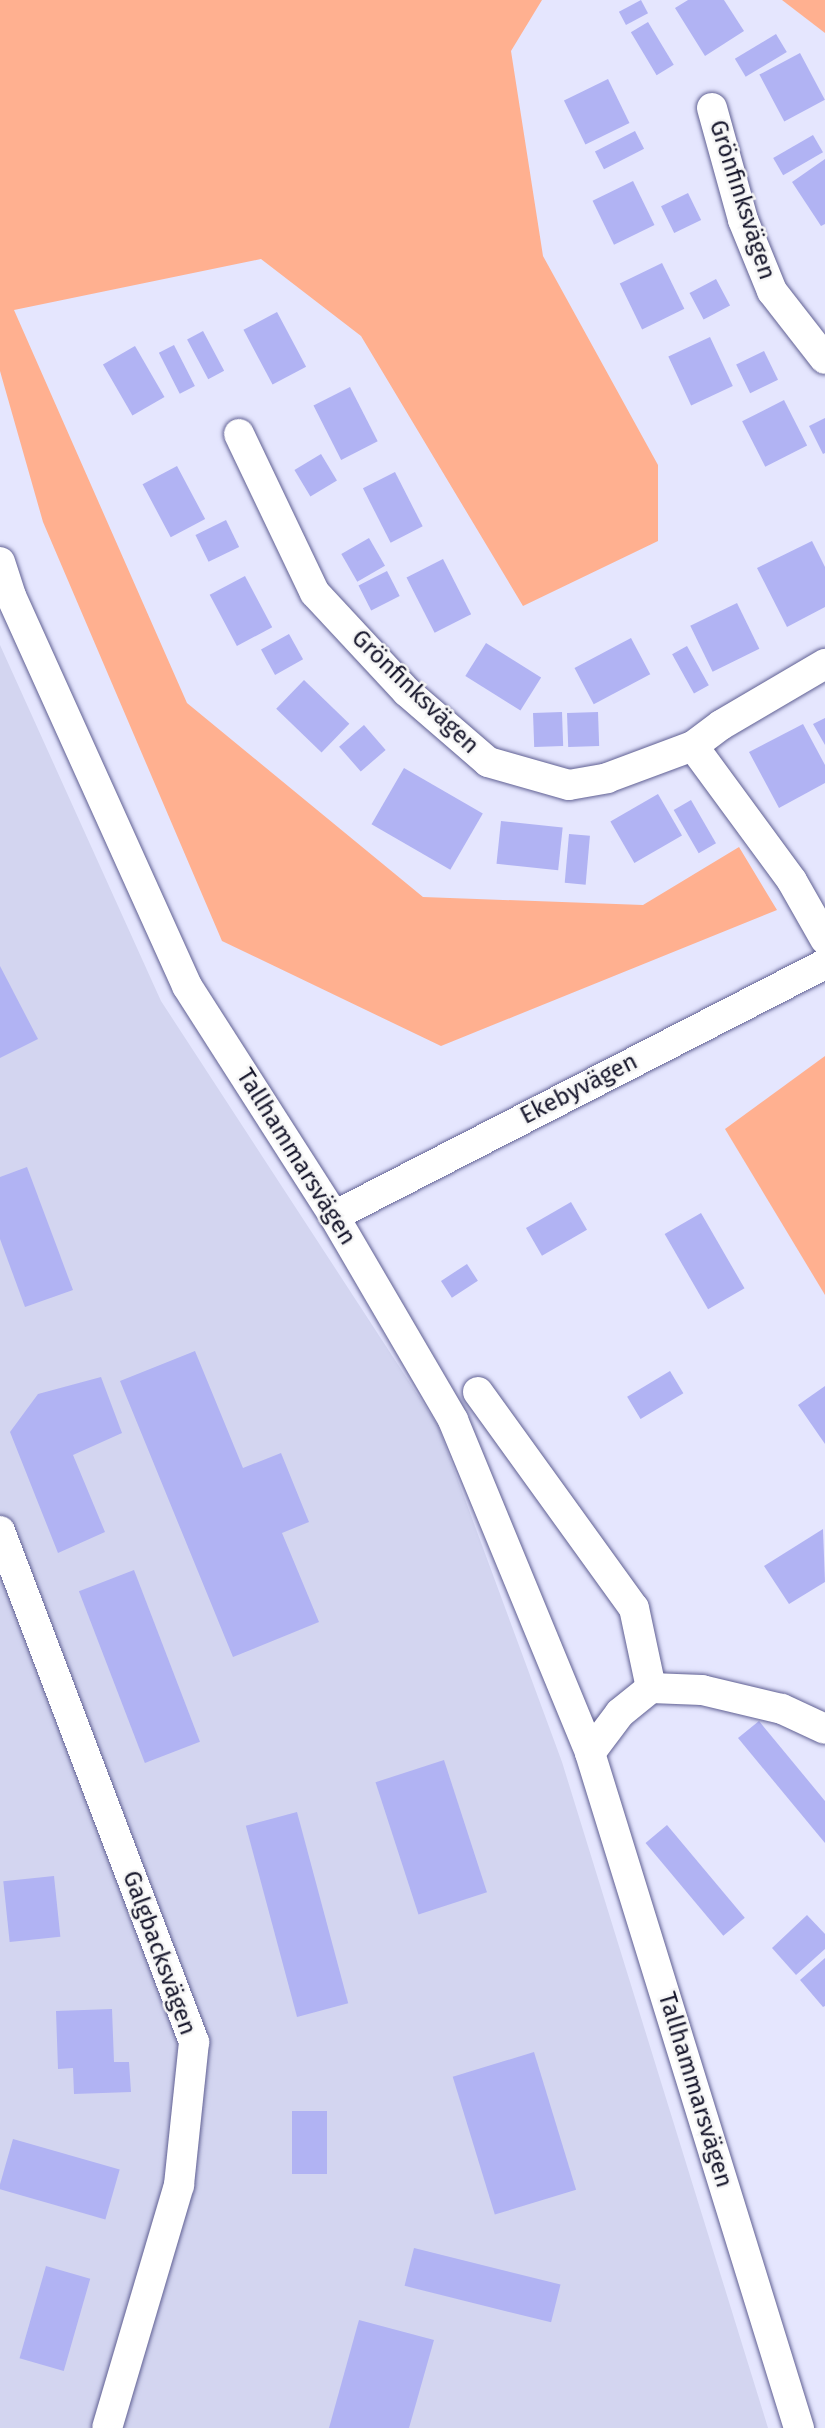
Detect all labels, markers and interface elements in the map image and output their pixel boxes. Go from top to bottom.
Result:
street label: Grönfinksvägen [703,117,781,283]
street label: Grönfinksvägen [345,624,485,760]
street label: Ekebyvägen [516,1047,642,1131]
street label: Tallhammarsvägen [230,1063,362,1251]
street label: Galgbacksvägen [116,1867,202,2039]
street label: Tallhammarsvägen [652,1989,738,2191]

